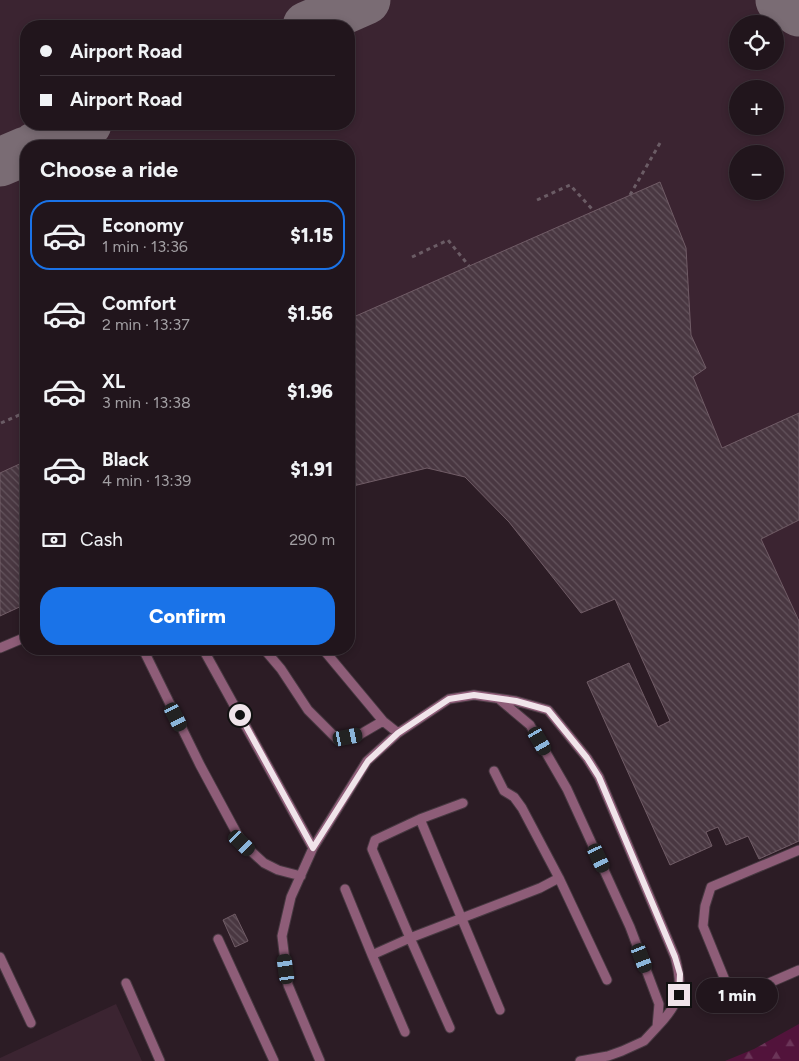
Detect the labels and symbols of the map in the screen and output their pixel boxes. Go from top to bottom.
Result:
car [162,700,189,734]
route start [229,704,251,726]
car [526,724,553,758]
car [331,727,364,747]
car [225,827,258,859]
car [585,841,612,875]
car [629,941,654,975]
car [276,953,295,985]
callout: 1 min [696,978,779,1012]
route end [668,984,690,1006]

